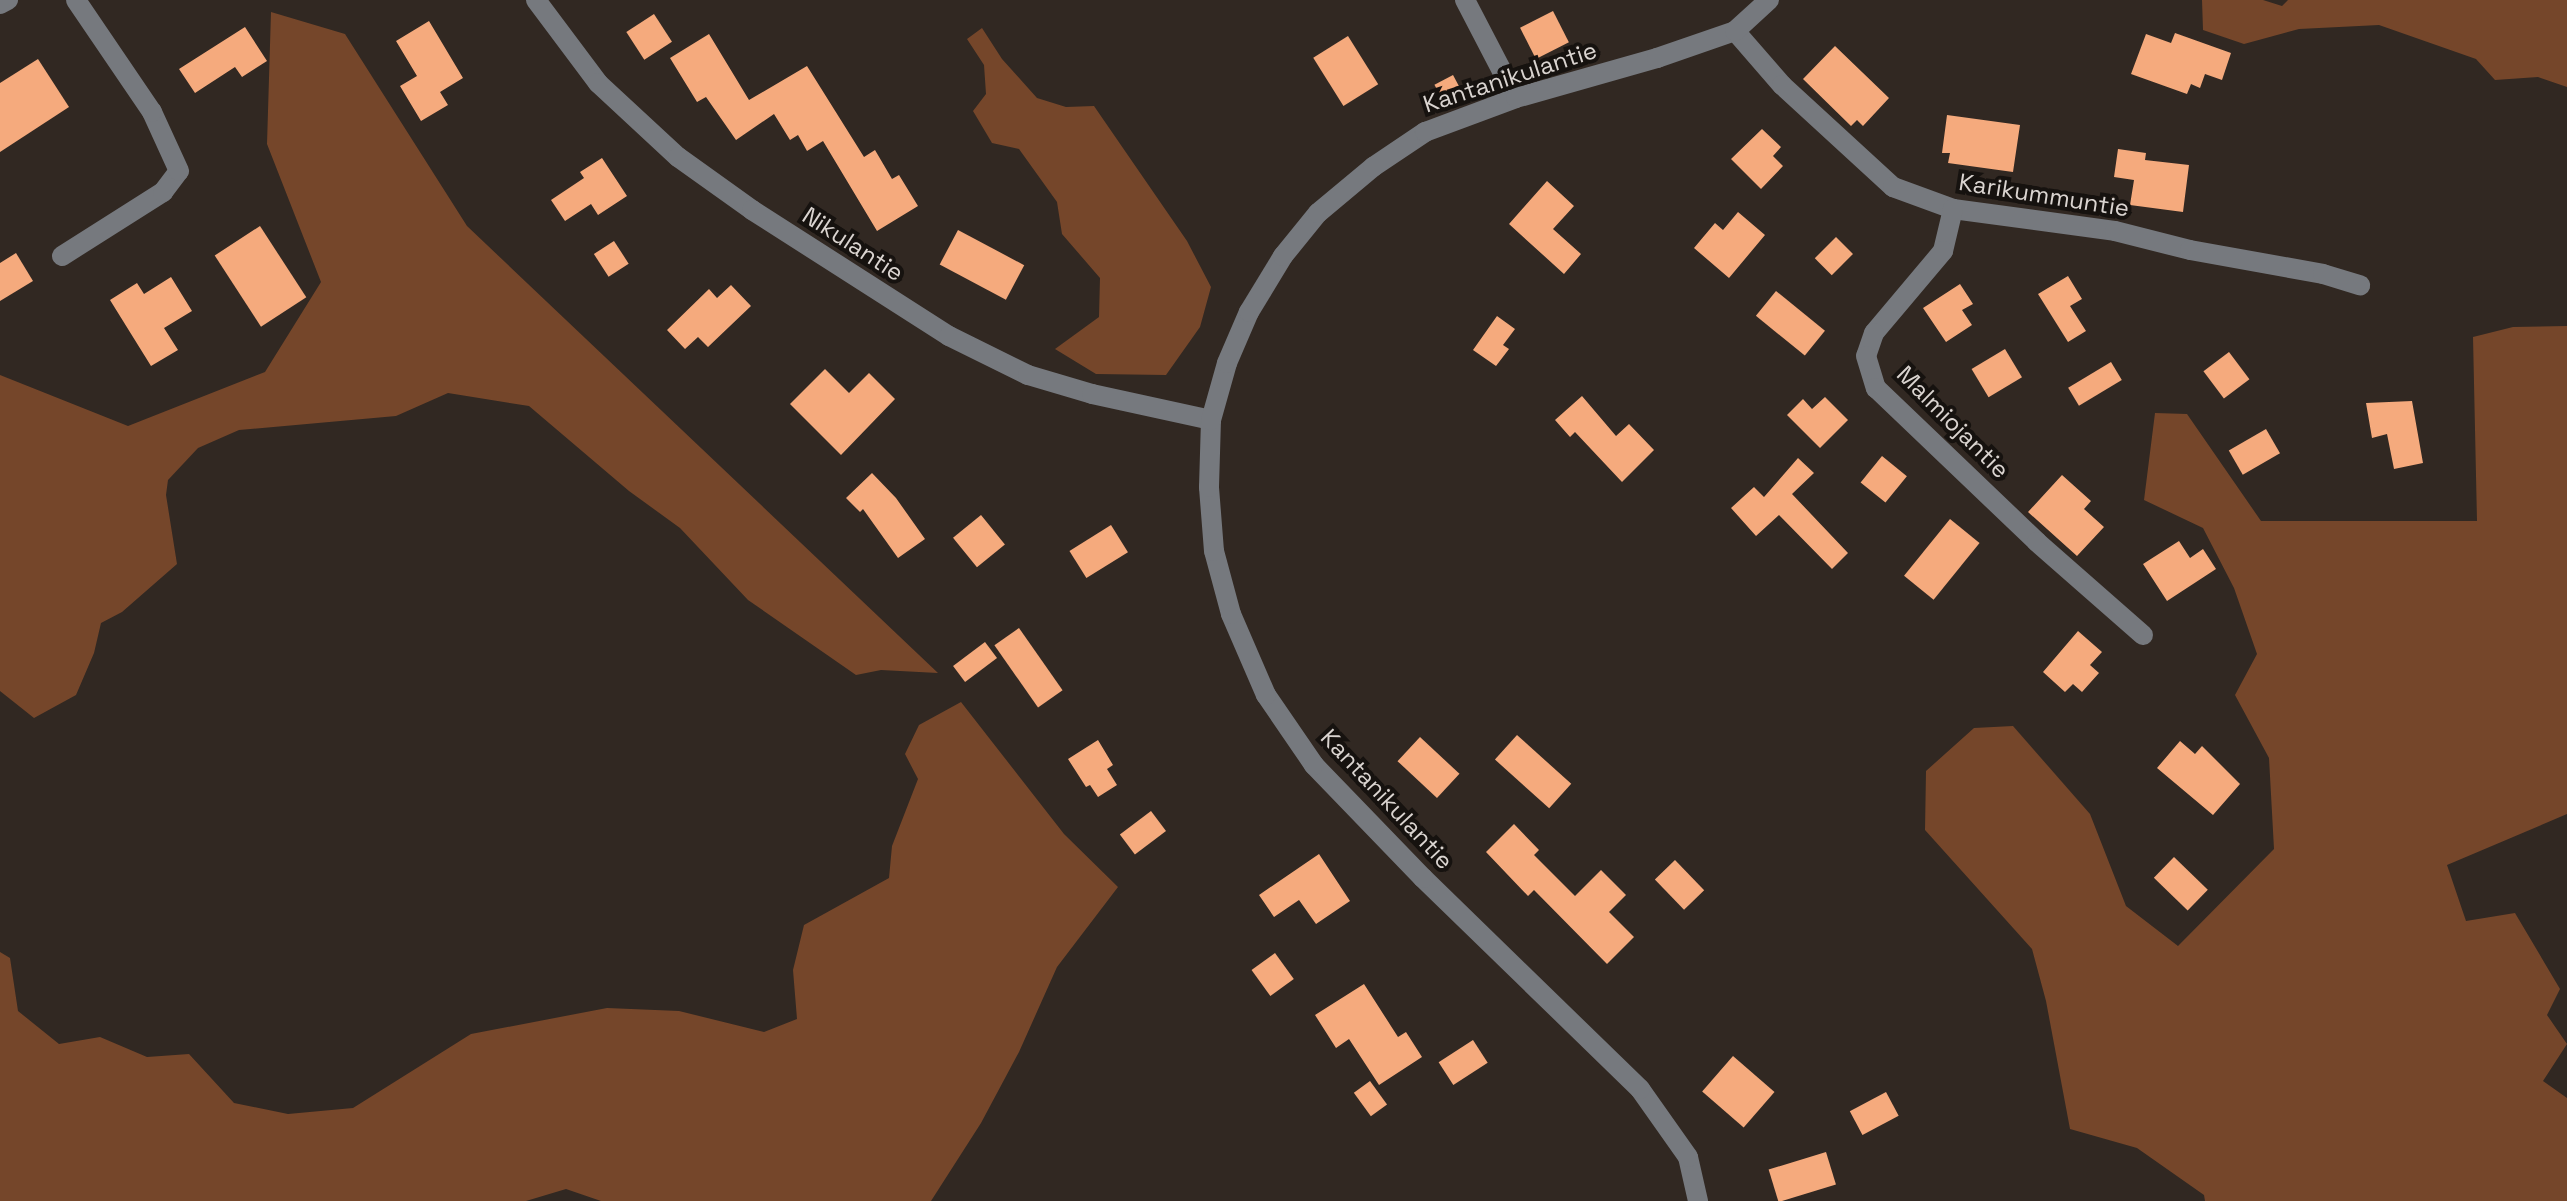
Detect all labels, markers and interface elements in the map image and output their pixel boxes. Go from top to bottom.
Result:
street label: Kantanikulantie [1419,35,1601,119]
street label: Karikummuntie [1957,167,2131,223]
street label: Nikulantie [797,201,909,287]
street label: Malmiojantie [1891,360,2015,484]
street label: Kantanikulantie [1315,723,1459,875]

